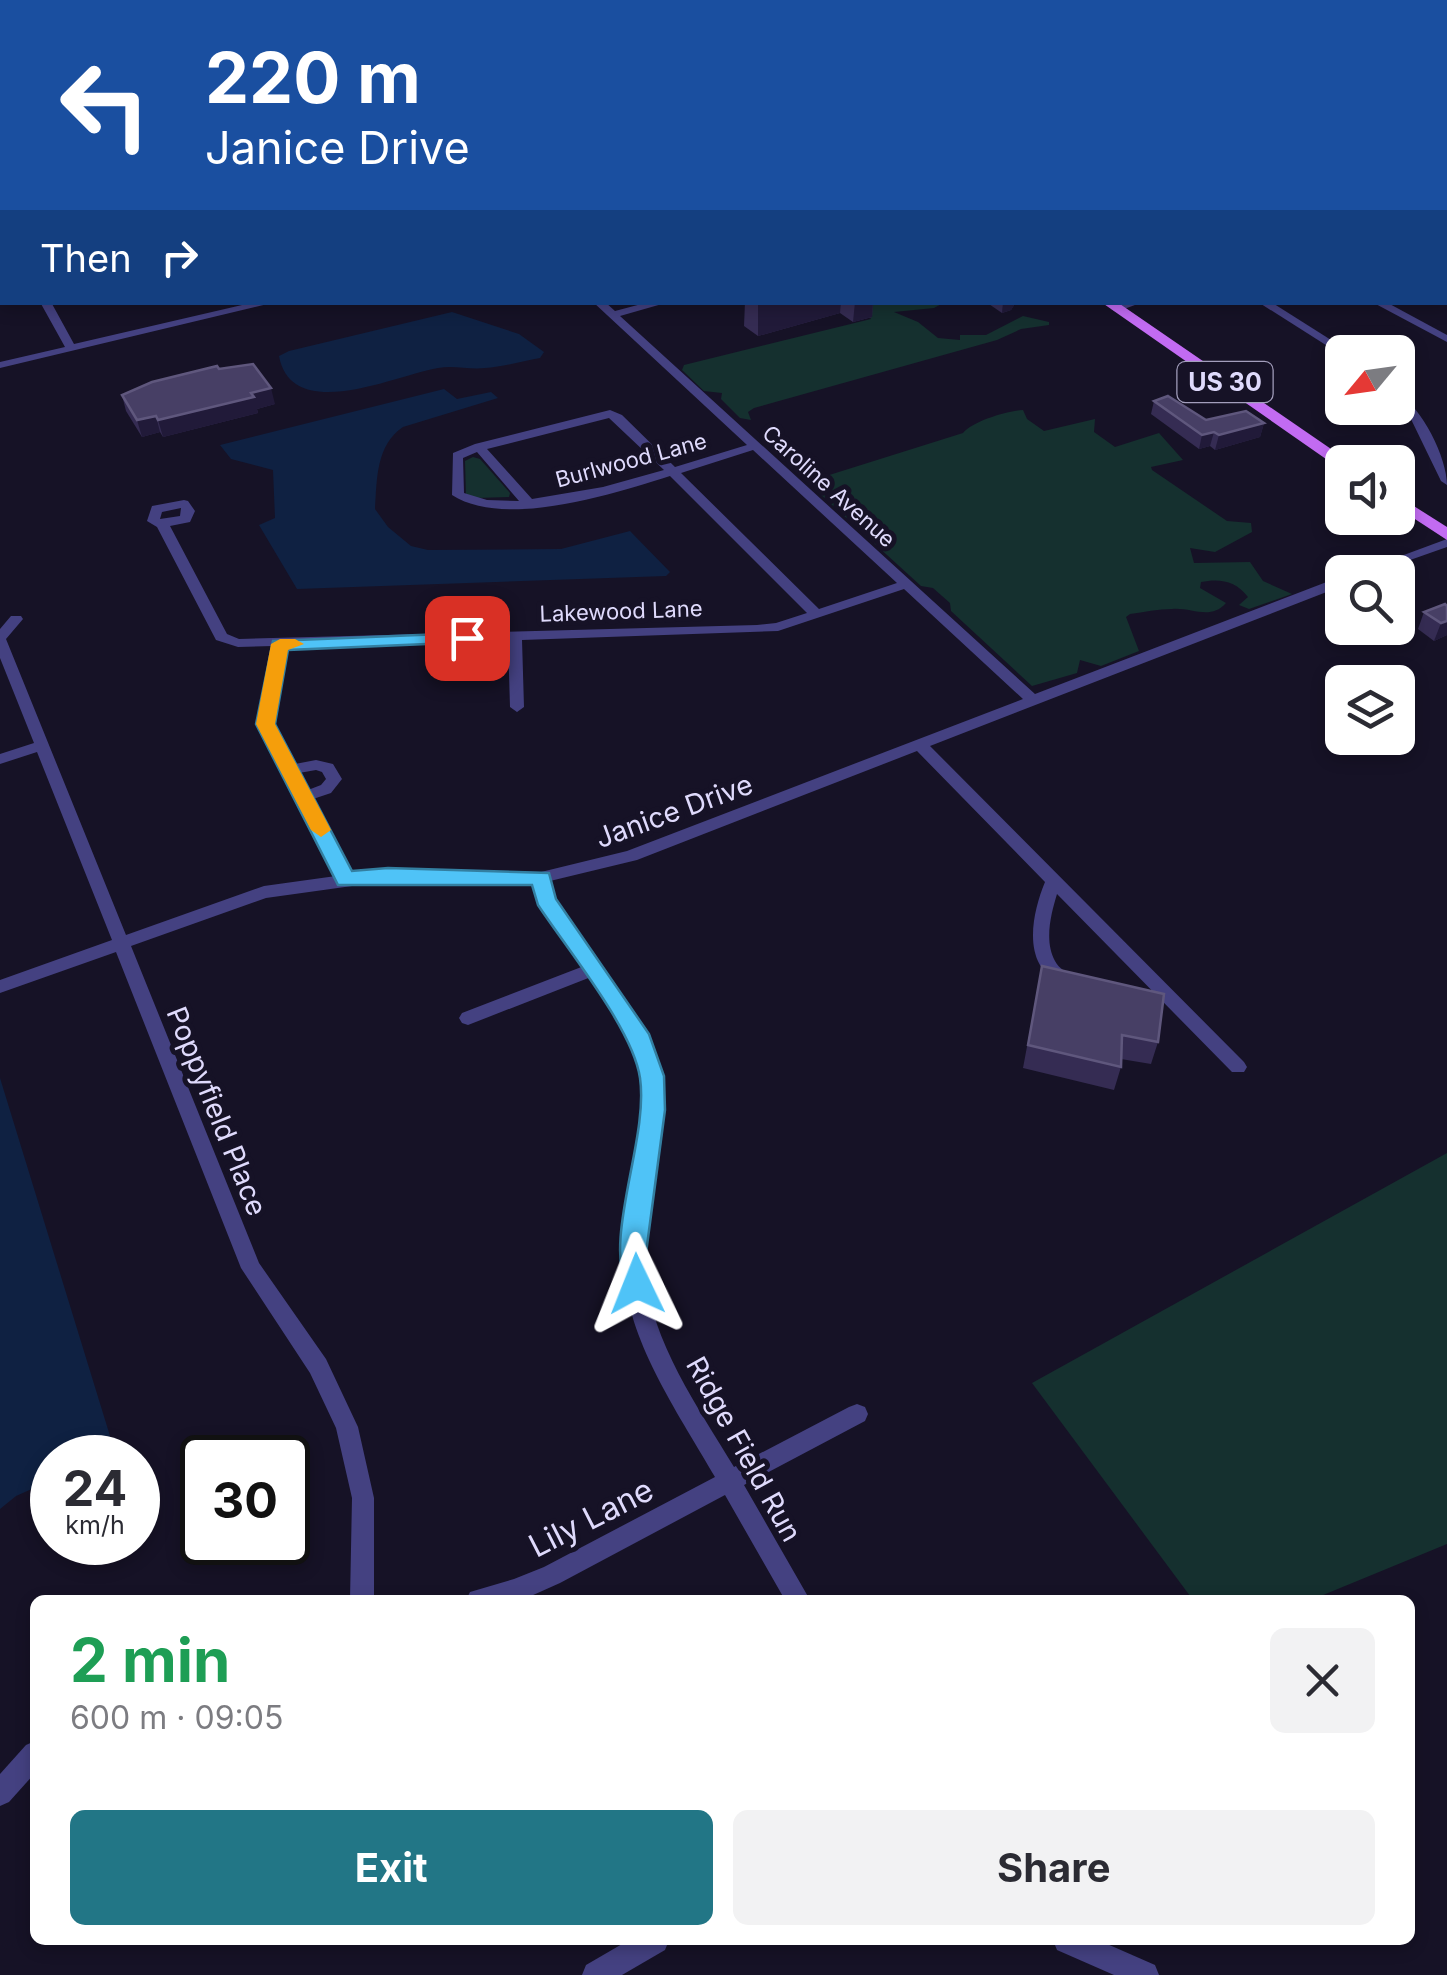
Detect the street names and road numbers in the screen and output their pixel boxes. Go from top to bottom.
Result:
road number: US 30 [1178,362,1272,402]
street label: Caroline Avenue [757,420,901,552]
street label: Burlwood Lane [552,427,710,493]
street label: Lakewood Lane [539,595,703,627]
street label: Janice Drive [591,767,757,855]
street label: Poppyfield Place [160,1002,274,1220]
street label: Ridge Field Run [679,1351,809,1547]
street label: Lily Lane [522,1470,659,1565]

